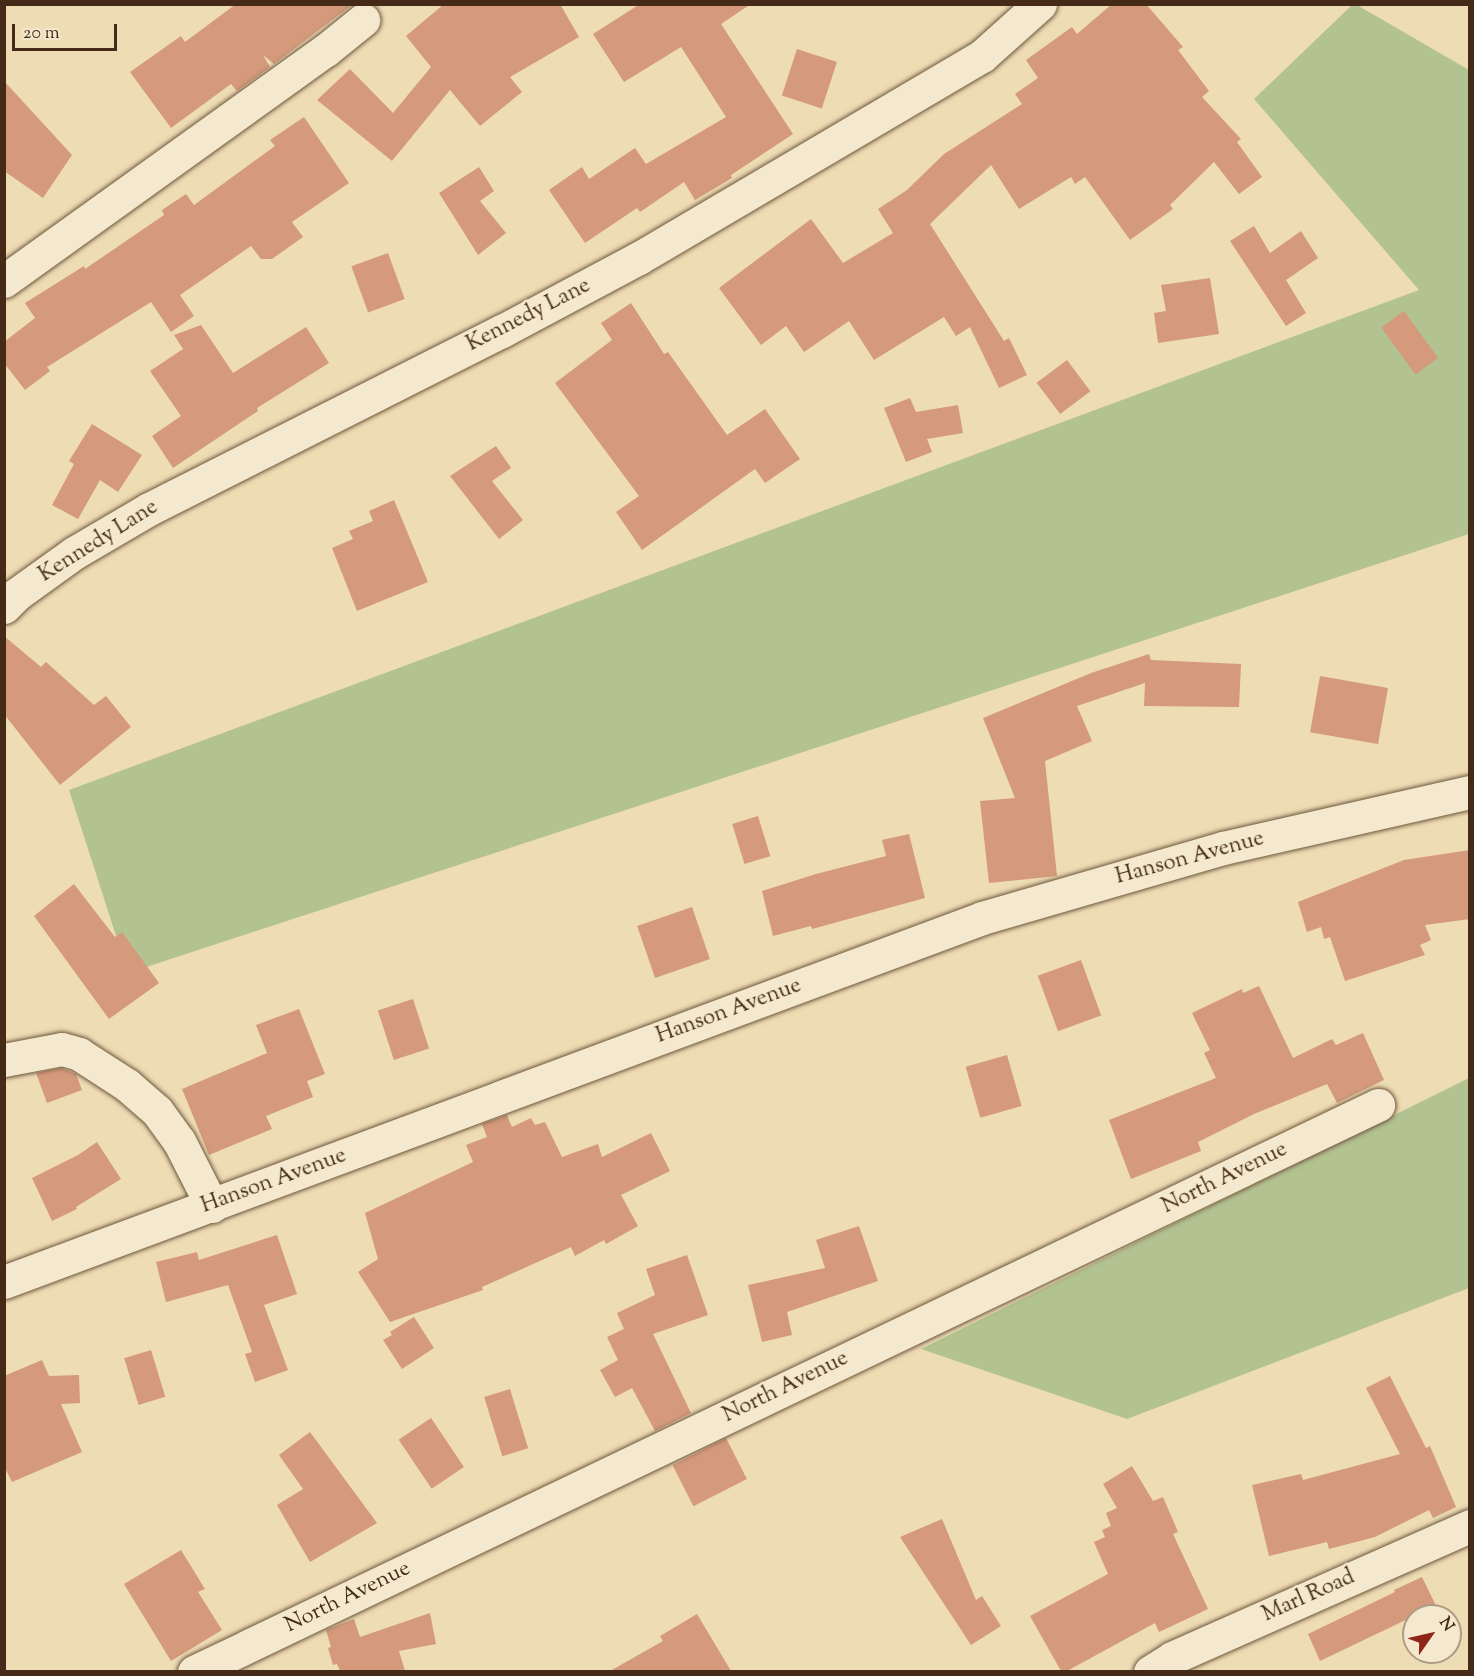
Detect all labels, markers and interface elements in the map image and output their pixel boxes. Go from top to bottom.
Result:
scale bar [15,12,120,50]
text: 20 m [23,21,60,47]
street label: Kennedy Lane [463,273,595,359]
street label: Kennedy Lane [35,495,163,589]
street label: Hanson Avenue [1113,827,1267,891]
street label: Hanson Avenue [653,974,805,1050]
street label: North Avenue [1158,1137,1292,1221]
street label: Hanson Avenue [198,1144,350,1220]
street label: North Avenue [719,1346,853,1430]
street label: North Avenue [281,1556,415,1640]
street label: Marl Road [1259,1565,1359,1629]
north arrow [1402,1604,1462,1664]
text: N [1433,1613,1459,1637]

